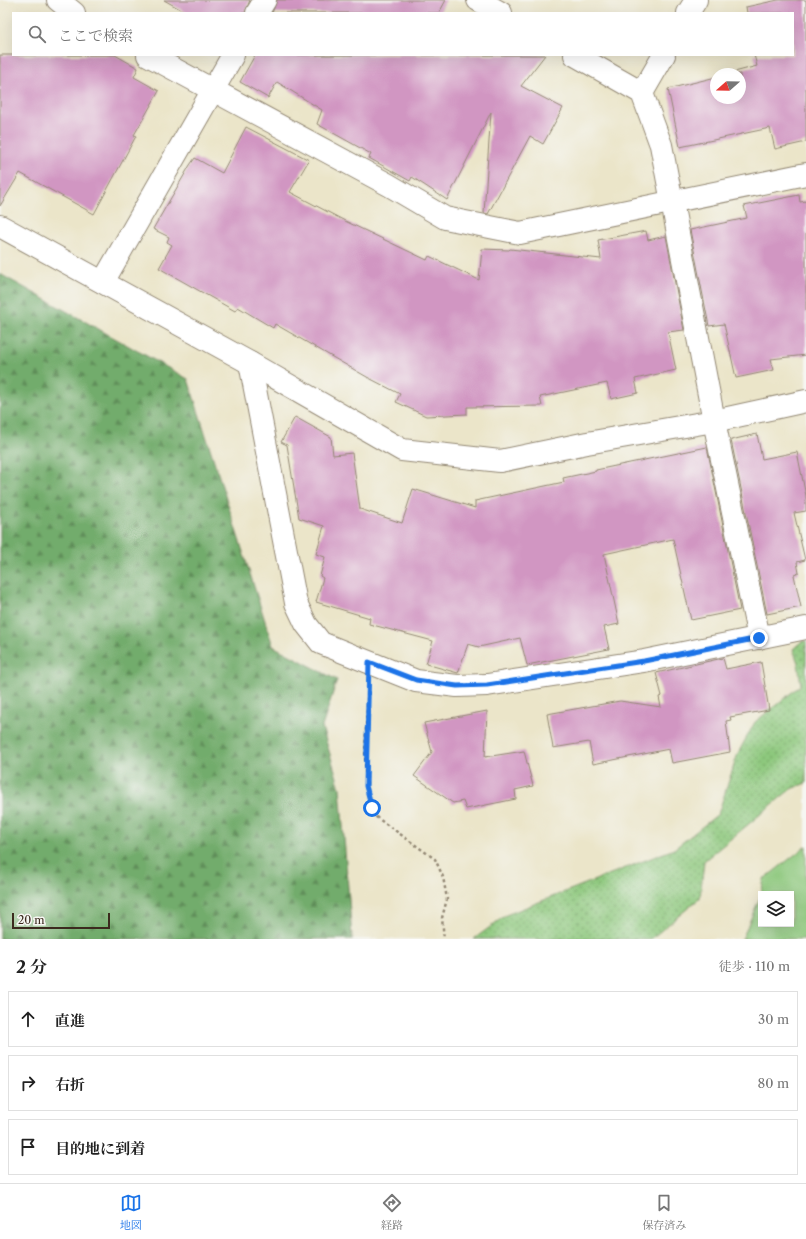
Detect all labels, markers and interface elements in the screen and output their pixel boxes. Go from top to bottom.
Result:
search box [12,12,794,56]
icon: search [26,23,48,45]
text: ここで検索 [58,26,133,45]
north arrow [710,68,746,104]
route end [750,629,768,647]
route start [363,799,381,817]
map controls [758,891,794,927]
button: layers [758,891,794,927]
scale bar [12,911,110,930]
text: 20 m [18,913,44,927]
text: 2 分 [16,957,47,977]
text: 徒歩 · 110 m [719,958,790,974]
icon: ahead [17,1008,39,1030]
text: 直進 [55,1011,85,1030]
text: 30 m [758,1011,789,1027]
icon: right [17,1072,39,1094]
text: 右折 [55,1075,85,1094]
text: 80 m [757,1075,789,1091]
icon: arrive [17,1136,39,1158]
text: 目的地に到着 [55,1139,145,1158]
tab: 地図 [120,1192,142,1232]
tab: 経路 [381,1192,403,1232]
tab: 保存済み [642,1192,686,1232]

